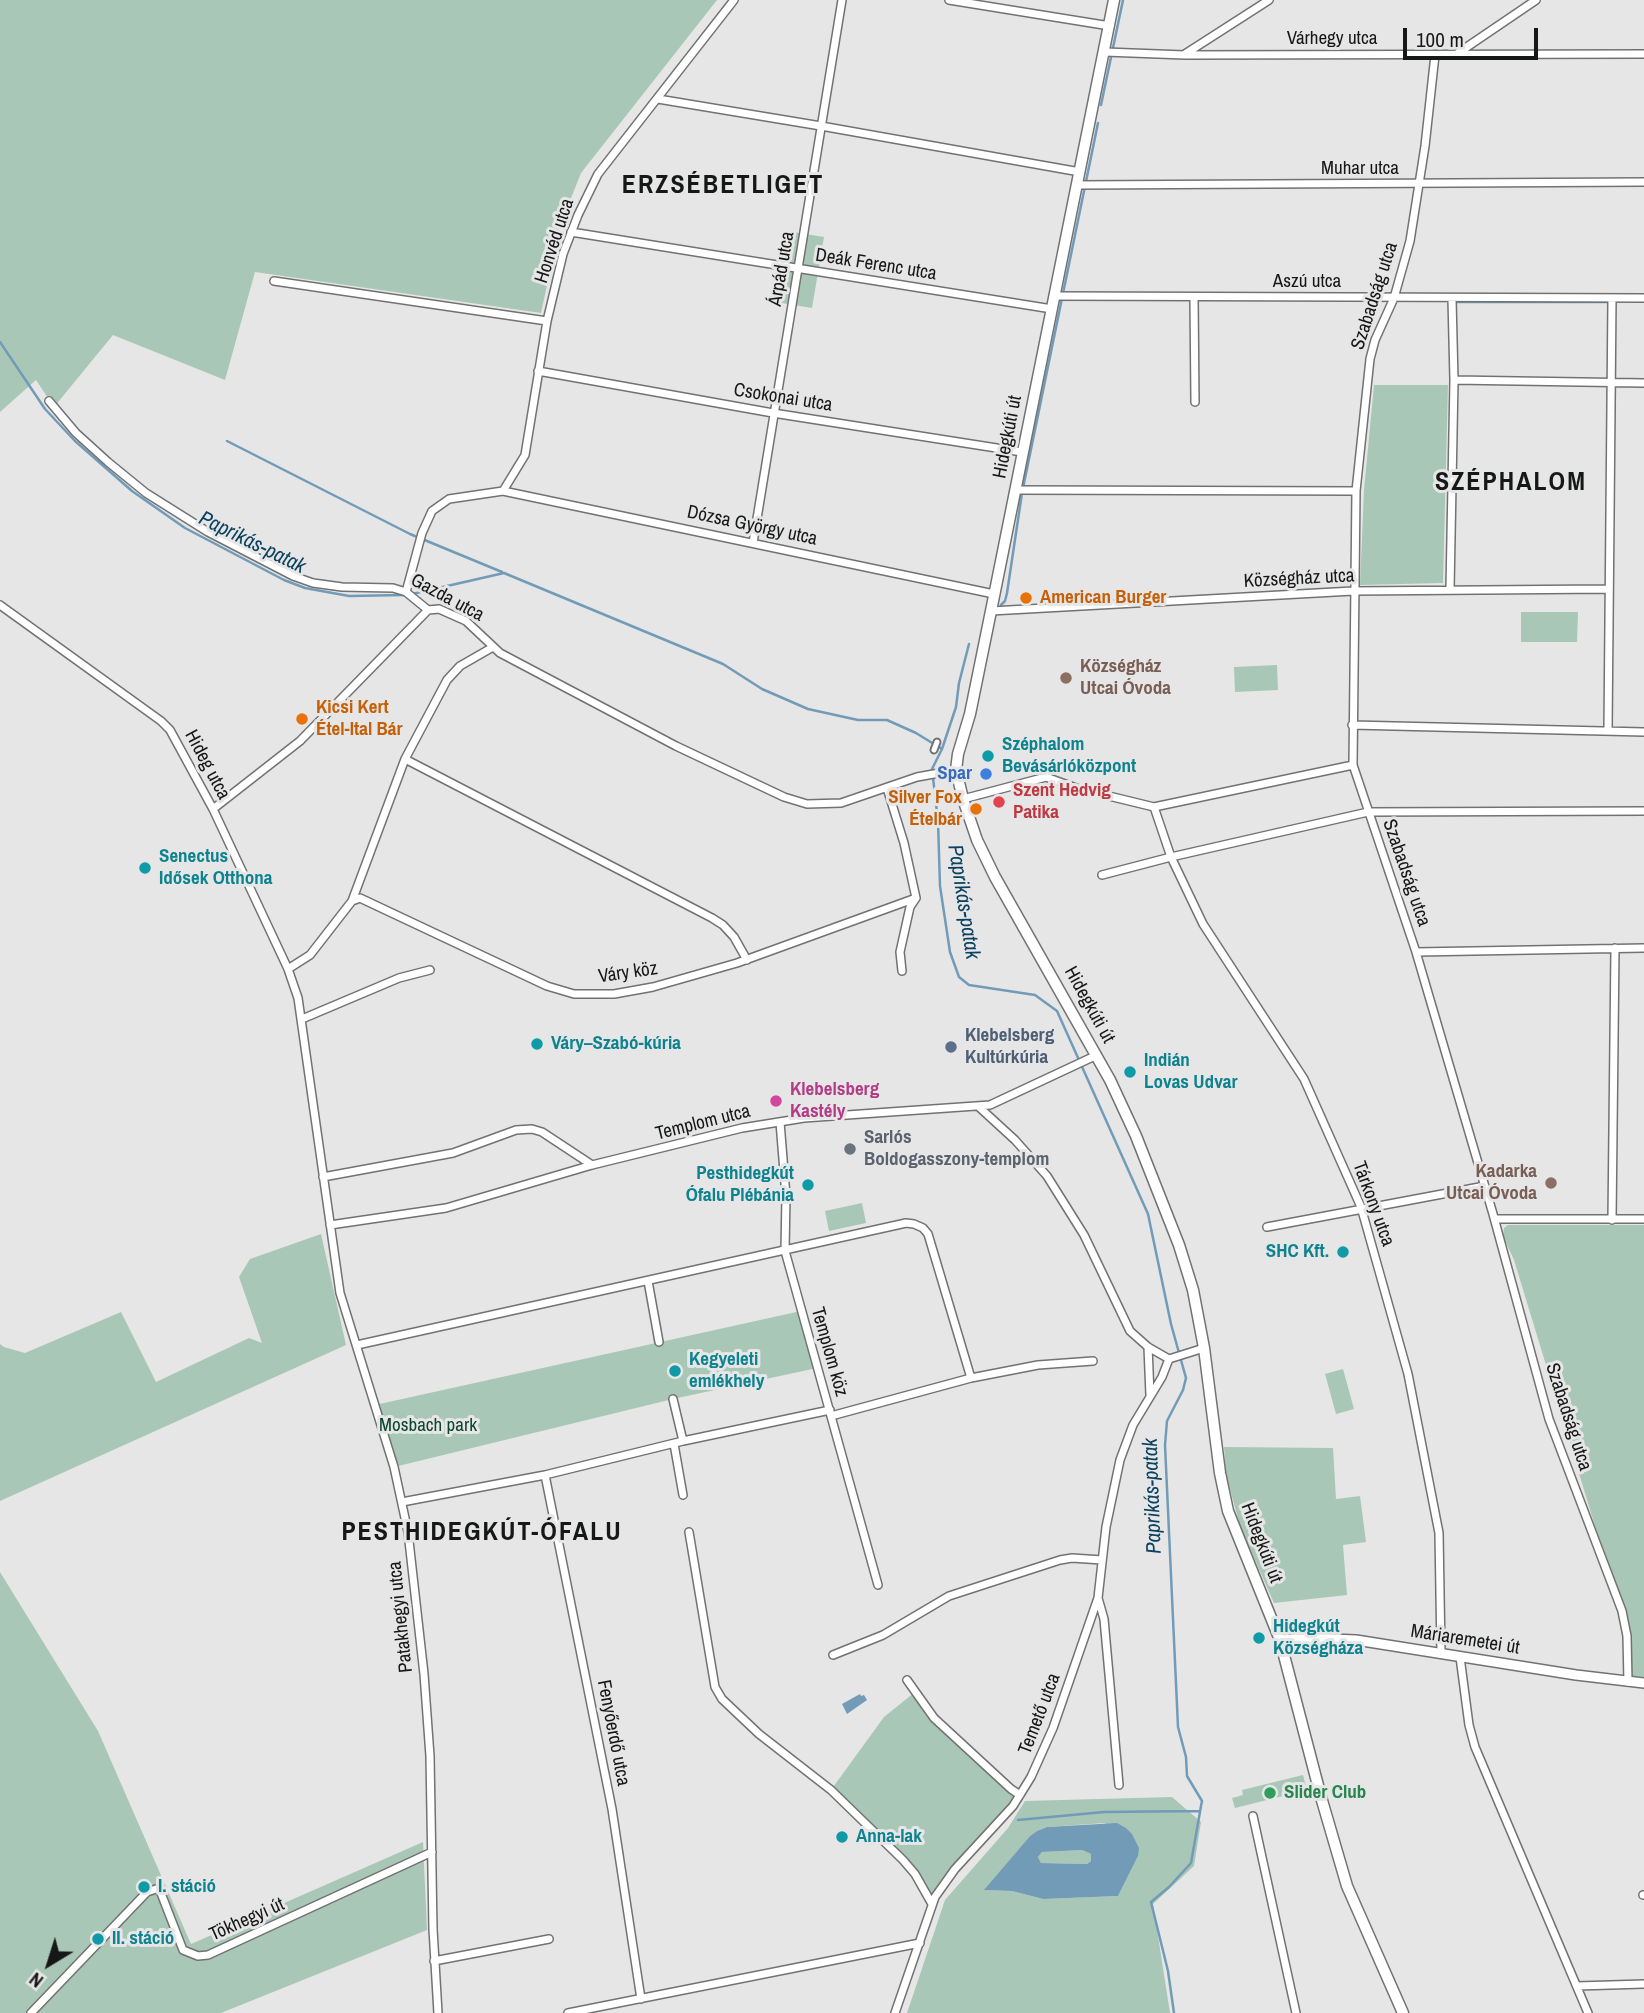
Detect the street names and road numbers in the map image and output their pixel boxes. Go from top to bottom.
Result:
street label: Várhegy utca [1287,28,1377,50]
street label: Muhar utca [1321,158,1399,180]
street label: Honvéd utca [531,196,579,286]
street label: Árpád utca [764,230,800,308]
street label: Szabadság utca [1347,239,1403,353]
street label: Deák Ferenc utca [814,244,938,286]
street label: Aszú utca [1273,271,1341,293]
street label: Csokonai utca [732,379,834,417]
street label: Hidegkúti út [989,394,1027,480]
street label: Dózsa György utca [685,501,819,551]
street label: Községház utca [1243,565,1355,593]
street label: Gazda utca [406,569,488,627]
street label: Hideg utca [179,726,235,804]
street label: Szabadság utca [1377,816,1435,930]
street label: Váry köz [597,958,659,988]
street label: Hidegkúti út [1059,963,1119,1047]
street label: Templom utca [653,1100,753,1146]
street label: Tárkony utca [1347,1158,1399,1250]
street label: Templom köz [805,1305,853,1399]
street label: Szabadság utca [1540,1360,1596,1474]
street label: Hidegkúti út [1235,1500,1287,1586]
street label: Patakhegyi utca [384,1560,418,1674]
street label: Máriaremetei út [1409,1620,1521,1660]
street label: Temető utca [1014,1670,1066,1758]
street label: Fenyőerdő utca [592,1678,634,1788]
street label: Tökhegyi út [206,1893,288,1947]

